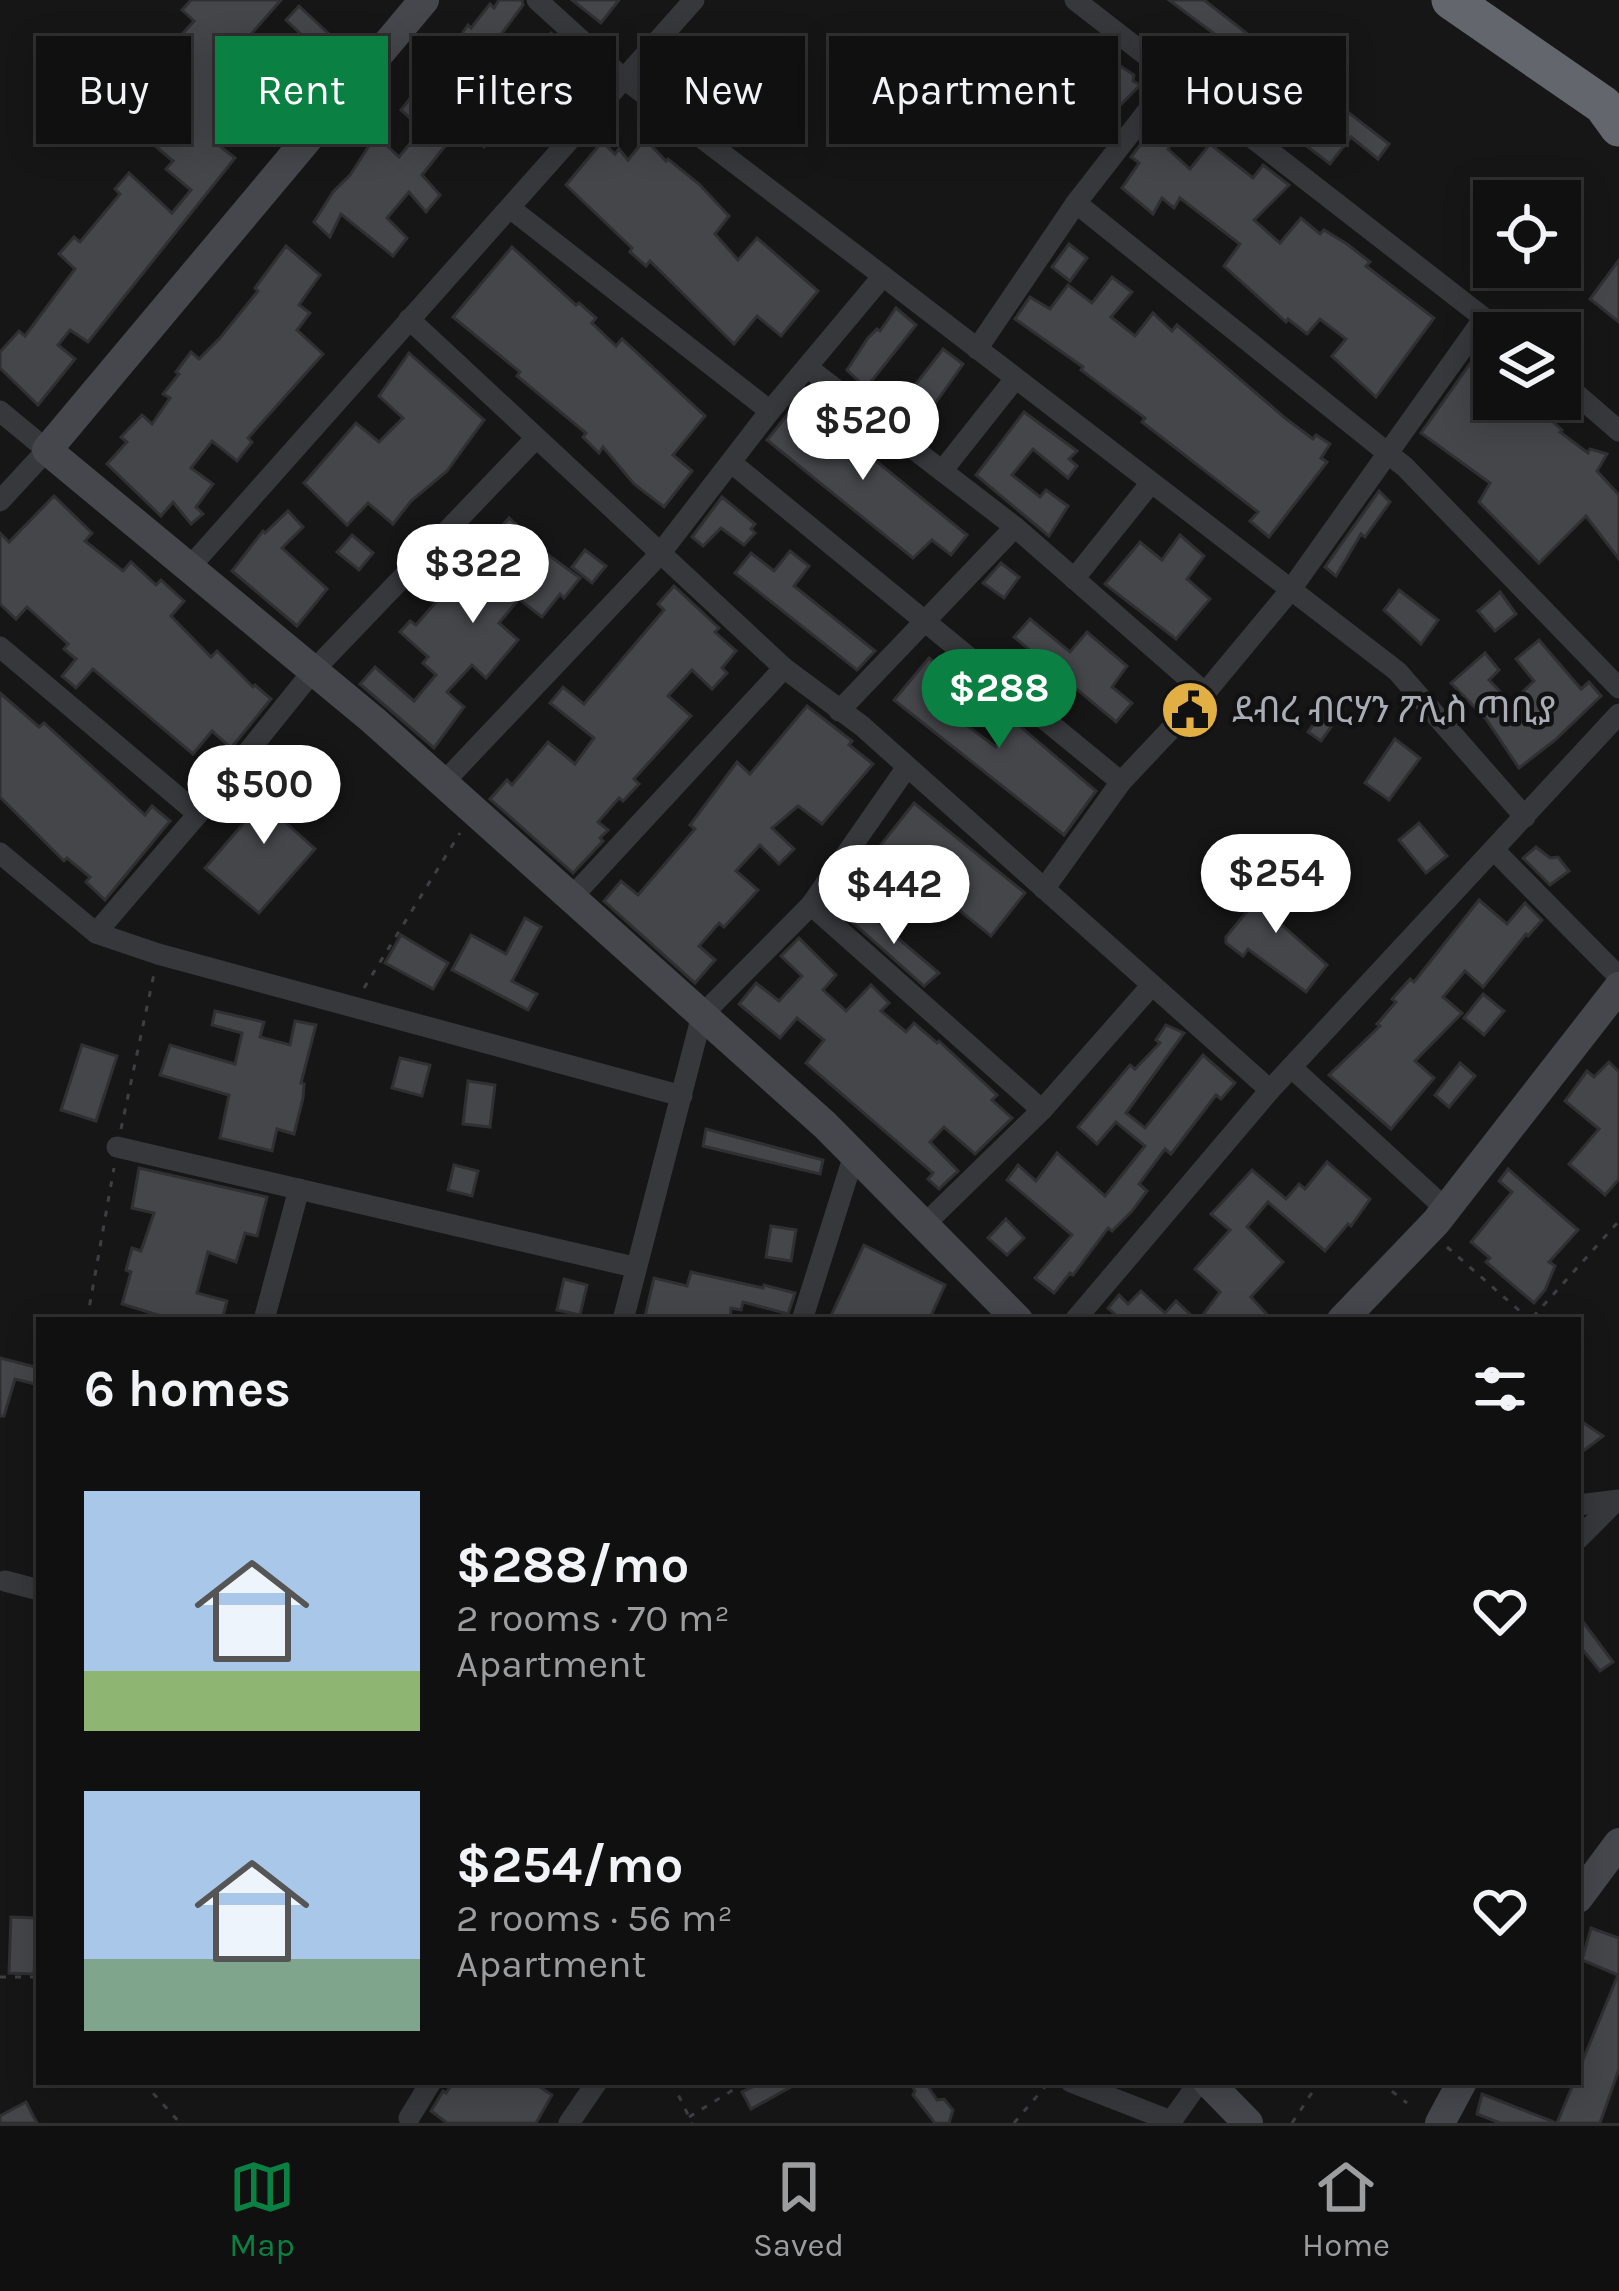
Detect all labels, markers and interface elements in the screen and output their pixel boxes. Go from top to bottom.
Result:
chip: Buy [36,36,191,144]
chip: Rent [215,36,388,144]
chip: Filters [412,36,616,144]
chip: New [640,36,805,144]
chip: Apartment [829,36,1118,144]
chip: House [1142,36,1346,144]
map controls [1473,180,1581,420]
button: locate [1473,180,1581,288]
button: layers [1473,312,1581,420]
pin: $520 [792,381,934,483]
text: $520 [814,397,912,443]
pin: $322 [402,524,544,626]
text: $322 [424,540,522,586]
pin: $288 [928,649,1070,751]
text: $288 [949,665,1049,711]
public building icon: ደብረ ብርሃን ፖሊስ ጣቢያ [1159,679,1221,741]
place label: ደብረ ብርሃን ፖሊስ ጣቢያ [1232,689,1556,731]
pin: $500 [193,745,335,847]
text: $500 [215,761,313,807]
pin: $254 [1205,834,1347,936]
pin: $442 [823,845,965,947]
text: $254 [1228,850,1324,896]
text: $442 [846,861,942,907]
icon: filters [1467,1356,1533,1422]
text: 6 homes [84,1359,291,1419]
text: $288/mo [456,1535,689,1595]
icon: home [180,1539,324,1683]
icon: heart [1467,1578,1533,1644]
text: 2 rooms · 70 m² [456,1595,730,1641]
text: Apartment [456,1641,646,1687]
text: $254/mo [456,1835,683,1895]
icon: home [180,1839,324,1983]
icon: heart [1467,1878,1533,1944]
text: 2 rooms · 56 m² [456,1895,733,1941]
text: Apartment [456,1941,646,1987]
tab: Map [229,2154,295,2264]
tab: Saved [753,2154,844,2264]
tab: Home [1302,2154,1390,2264]

